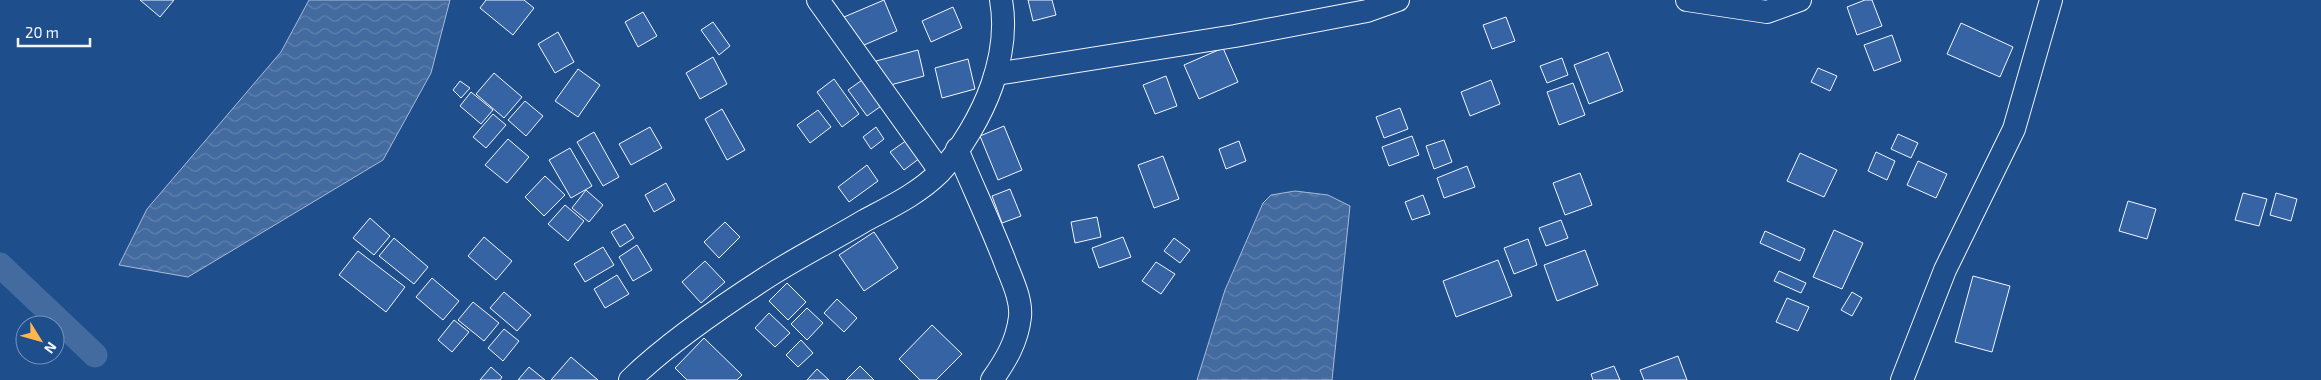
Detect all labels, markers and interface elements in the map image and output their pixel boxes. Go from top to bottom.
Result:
scale bar [18,15,90,47]
text: 20 m [25,23,59,41]
north arrow [15,315,65,365]
text: N [41,339,61,357]

